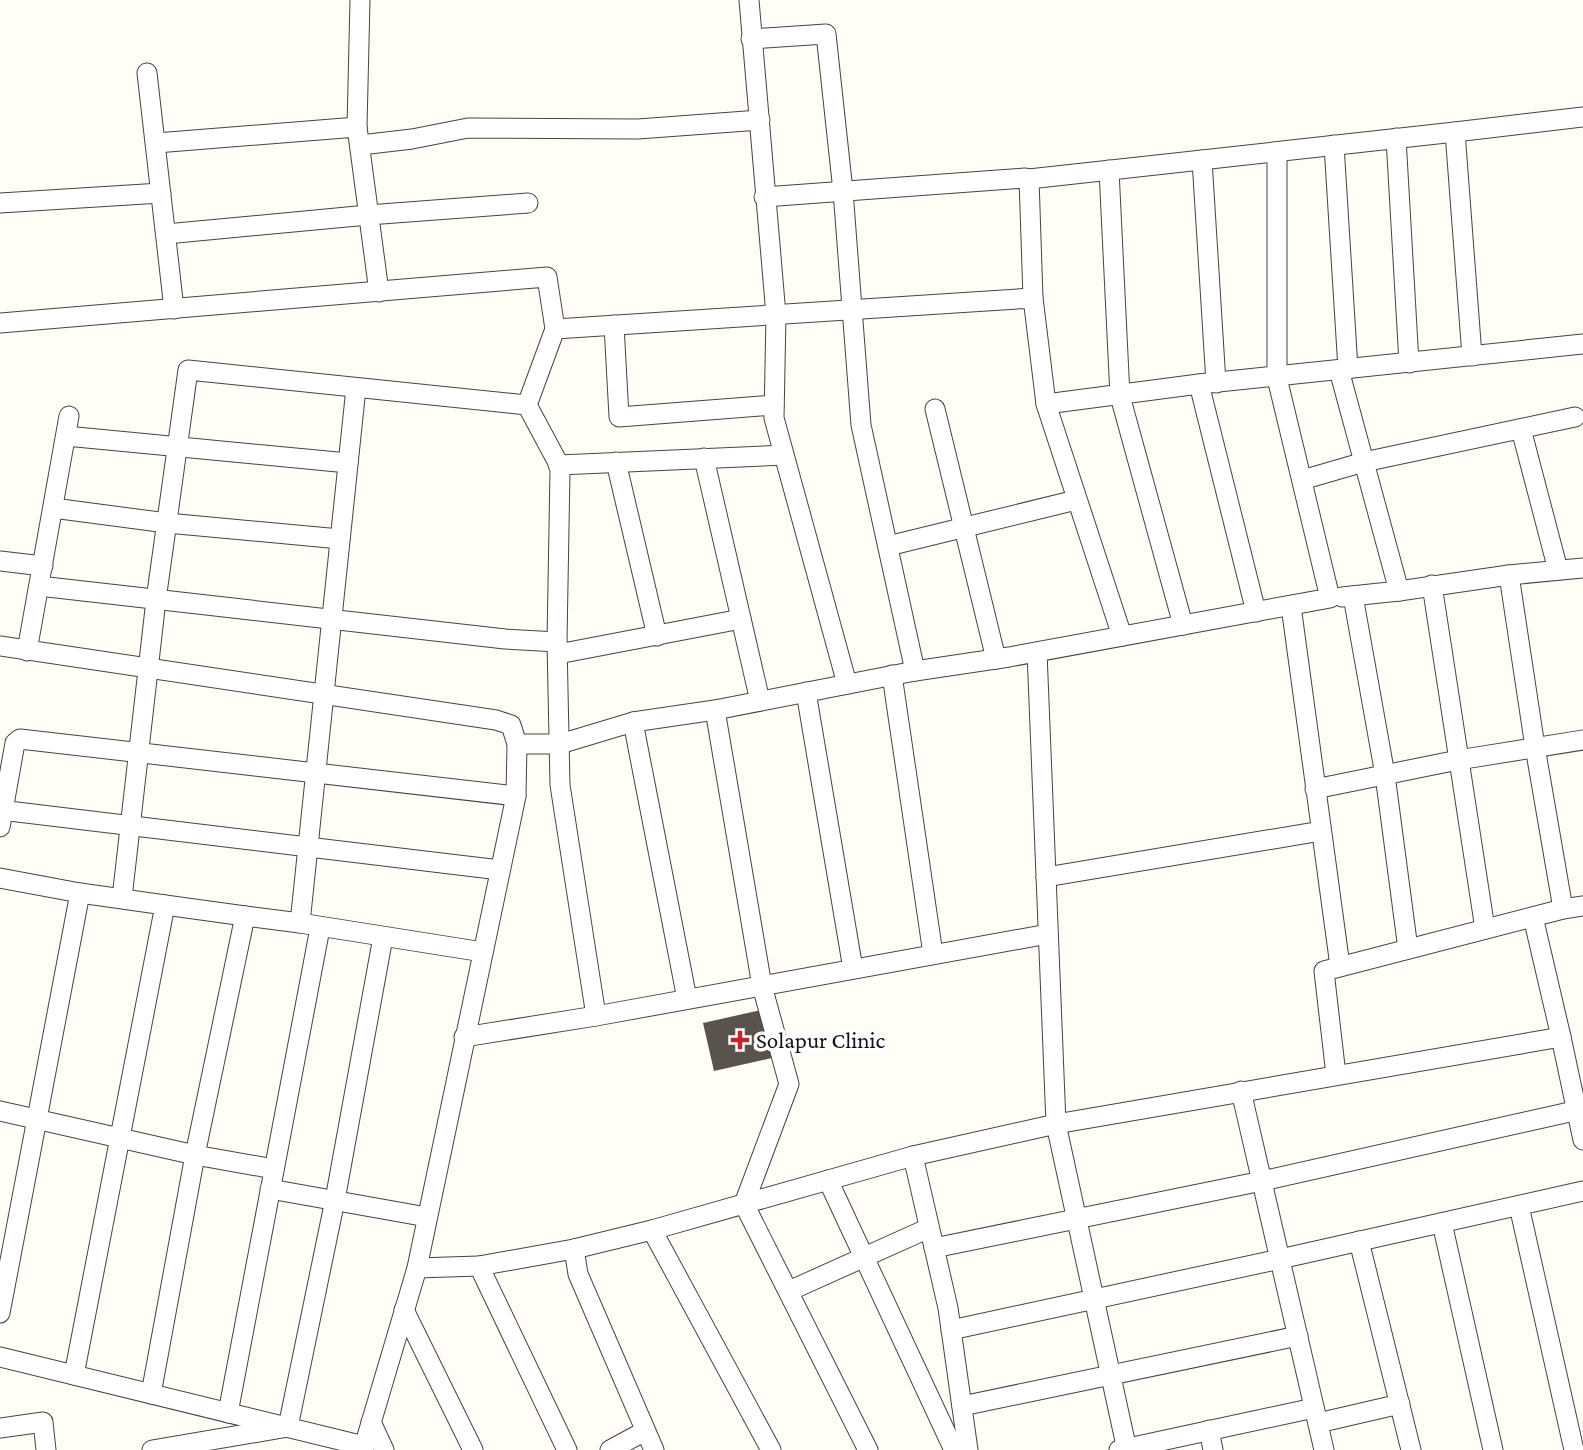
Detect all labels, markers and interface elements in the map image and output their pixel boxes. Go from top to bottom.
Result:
place label: Solapur Clinic [756,1027,886,1053]
marker: Solapur Clinic [730,1030,750,1050]

